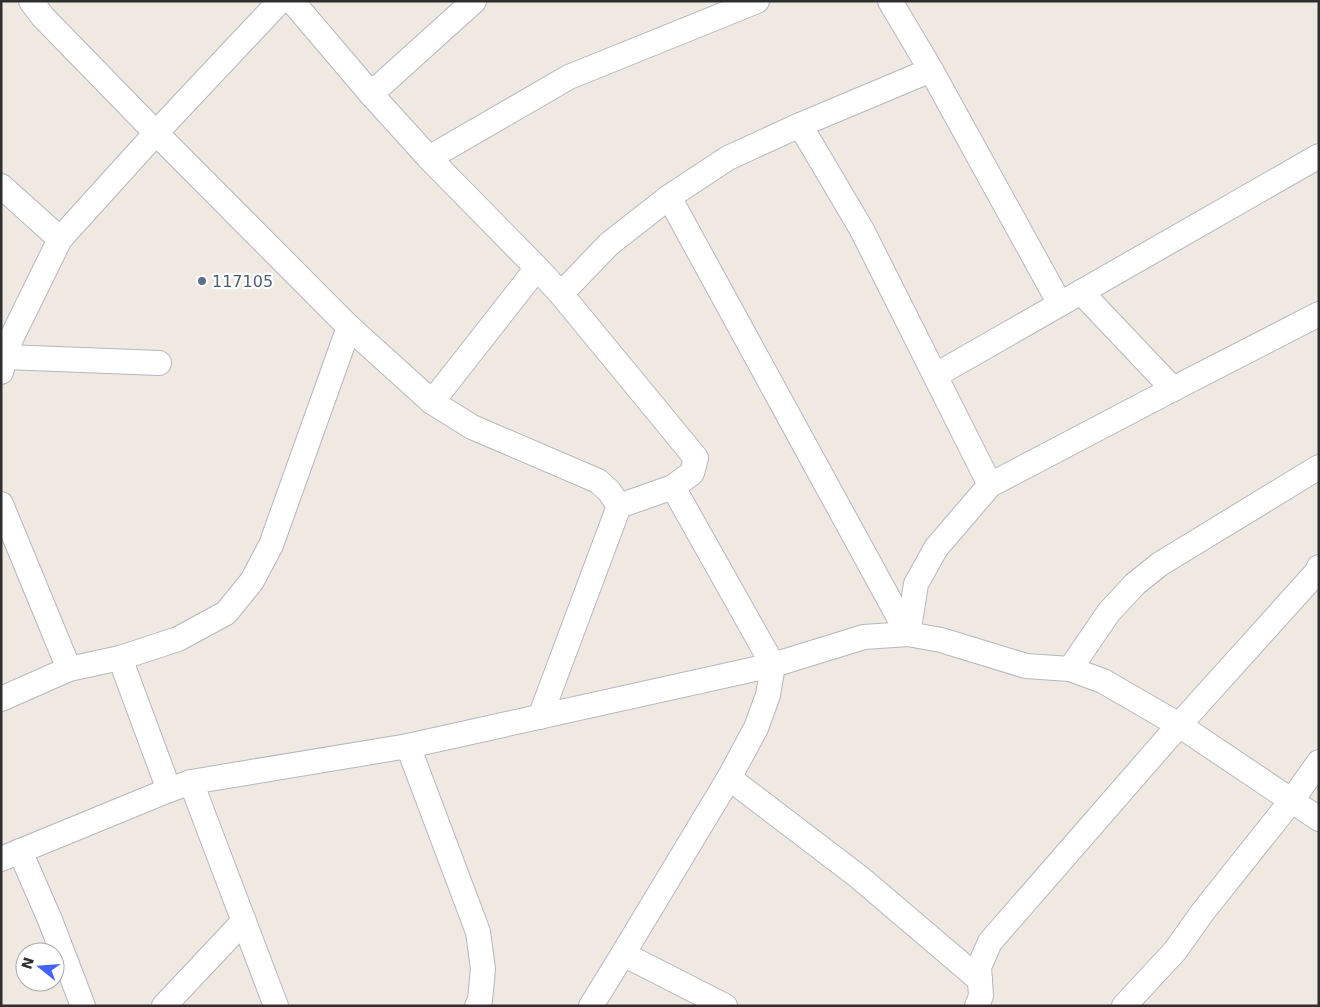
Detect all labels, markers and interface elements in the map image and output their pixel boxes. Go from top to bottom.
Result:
place label: 117105 [212,272,273,291]
marker: 117105 [196,275,208,287]
north arrow [15,942,65,992]
text: N [18,955,37,971]

